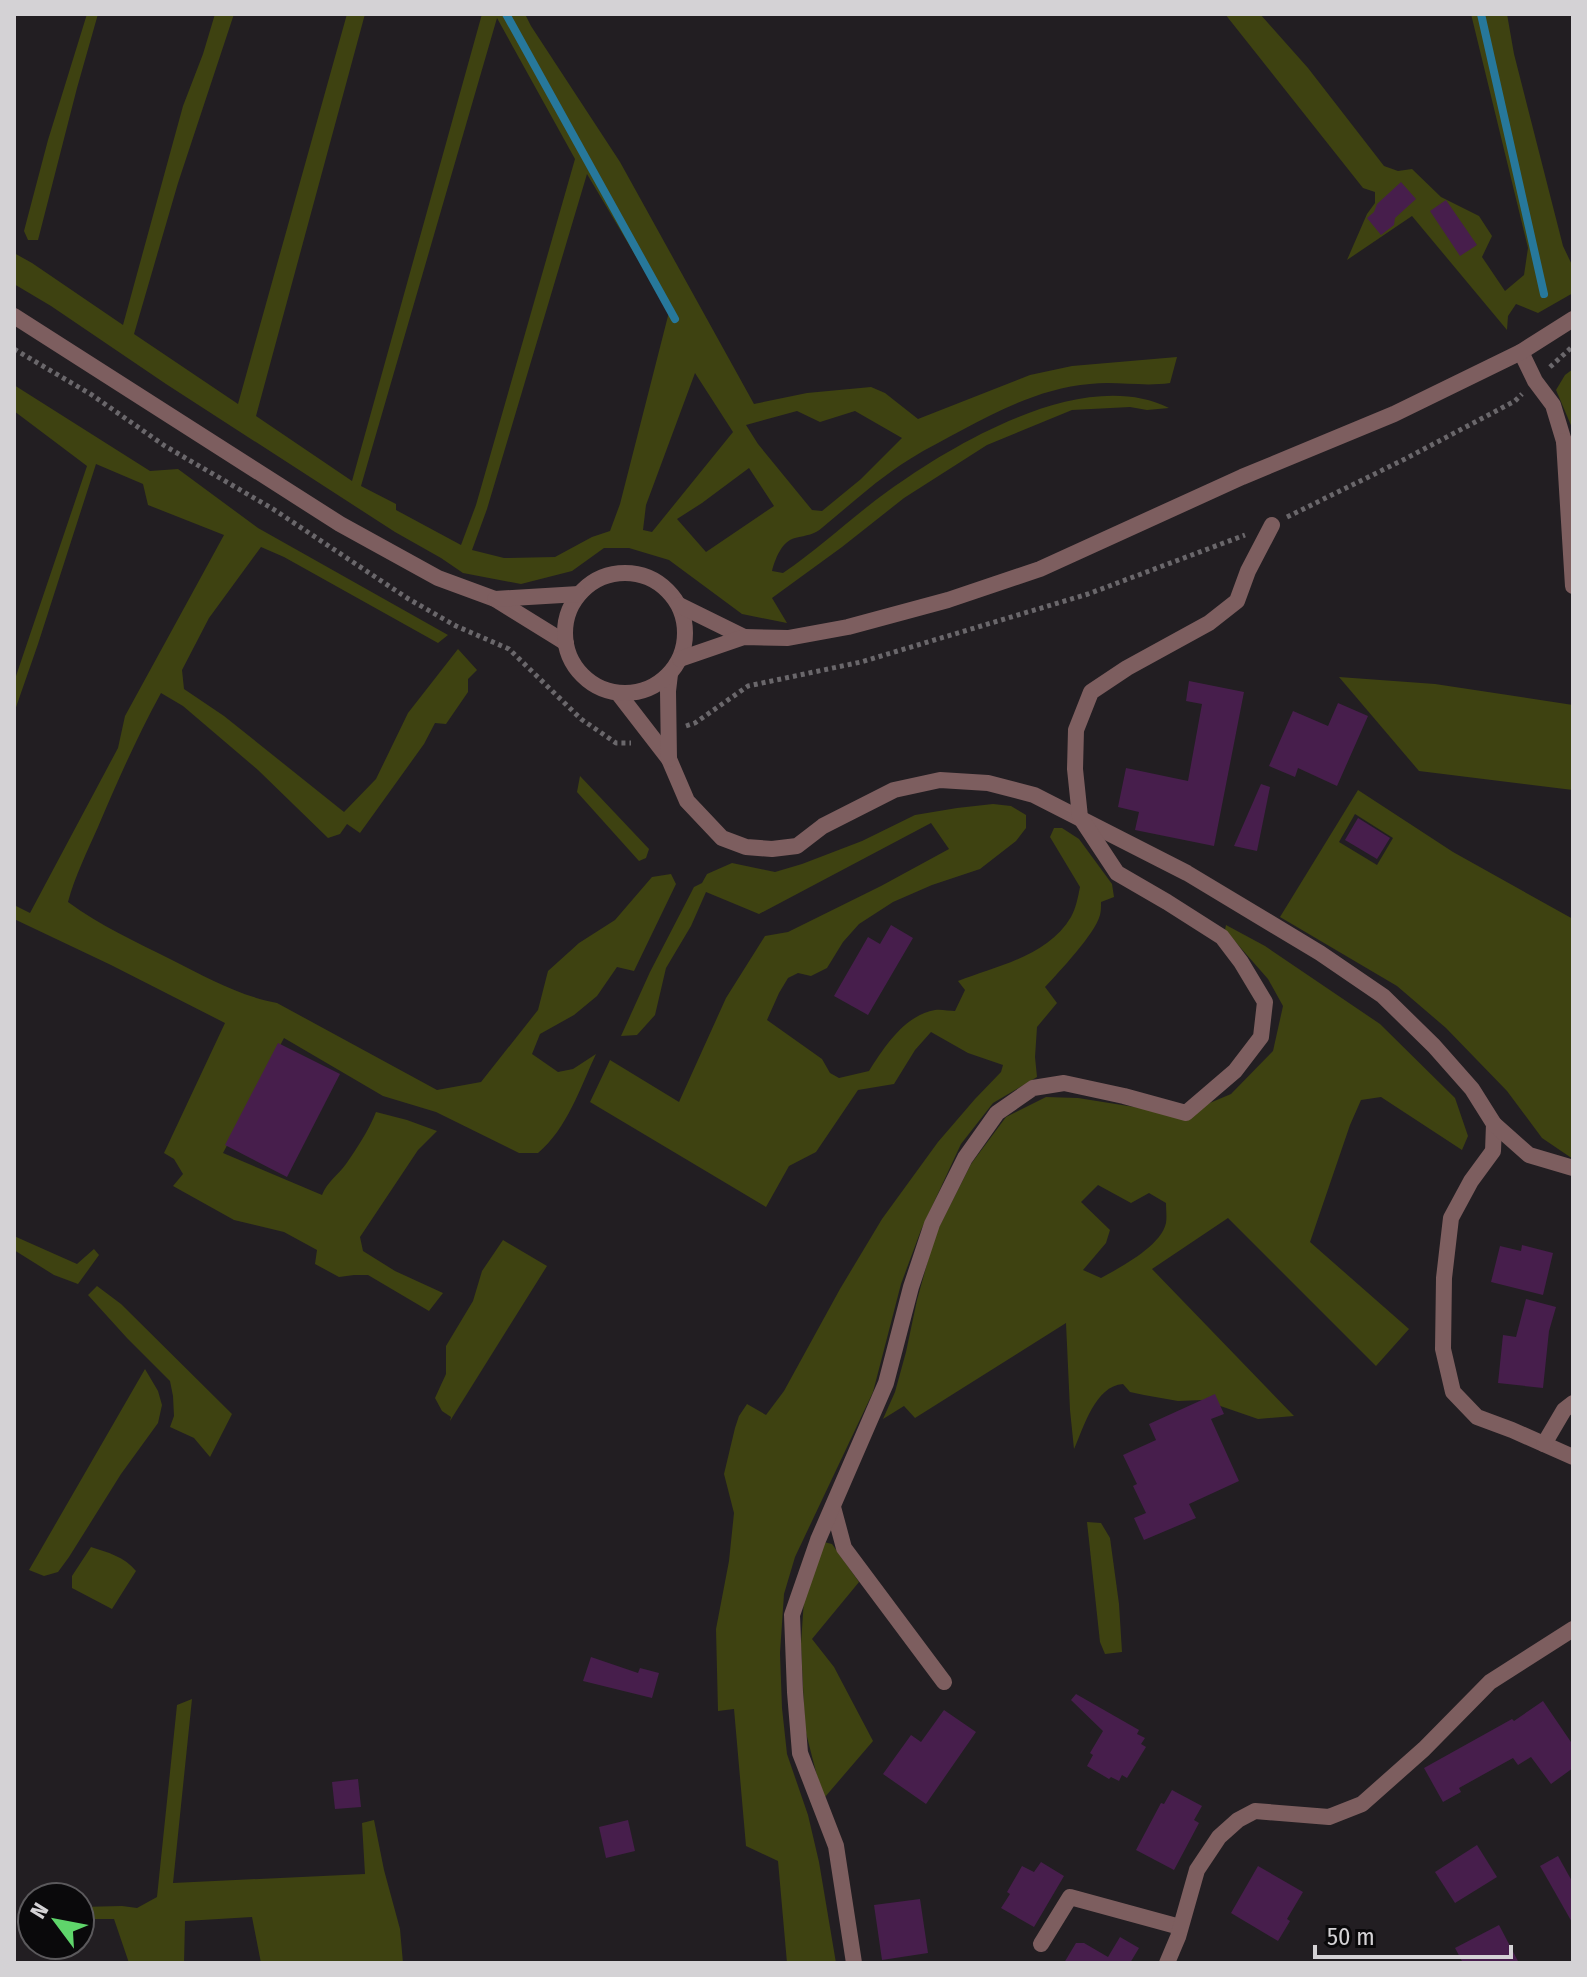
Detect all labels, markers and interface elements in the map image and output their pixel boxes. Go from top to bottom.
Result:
north arrow [16,1881,96,1961]
text: N [25,1898,54,1923]
scale bar [1315,1909,1511,1959]
text: 50 m [1327,1923,1375,1951]

